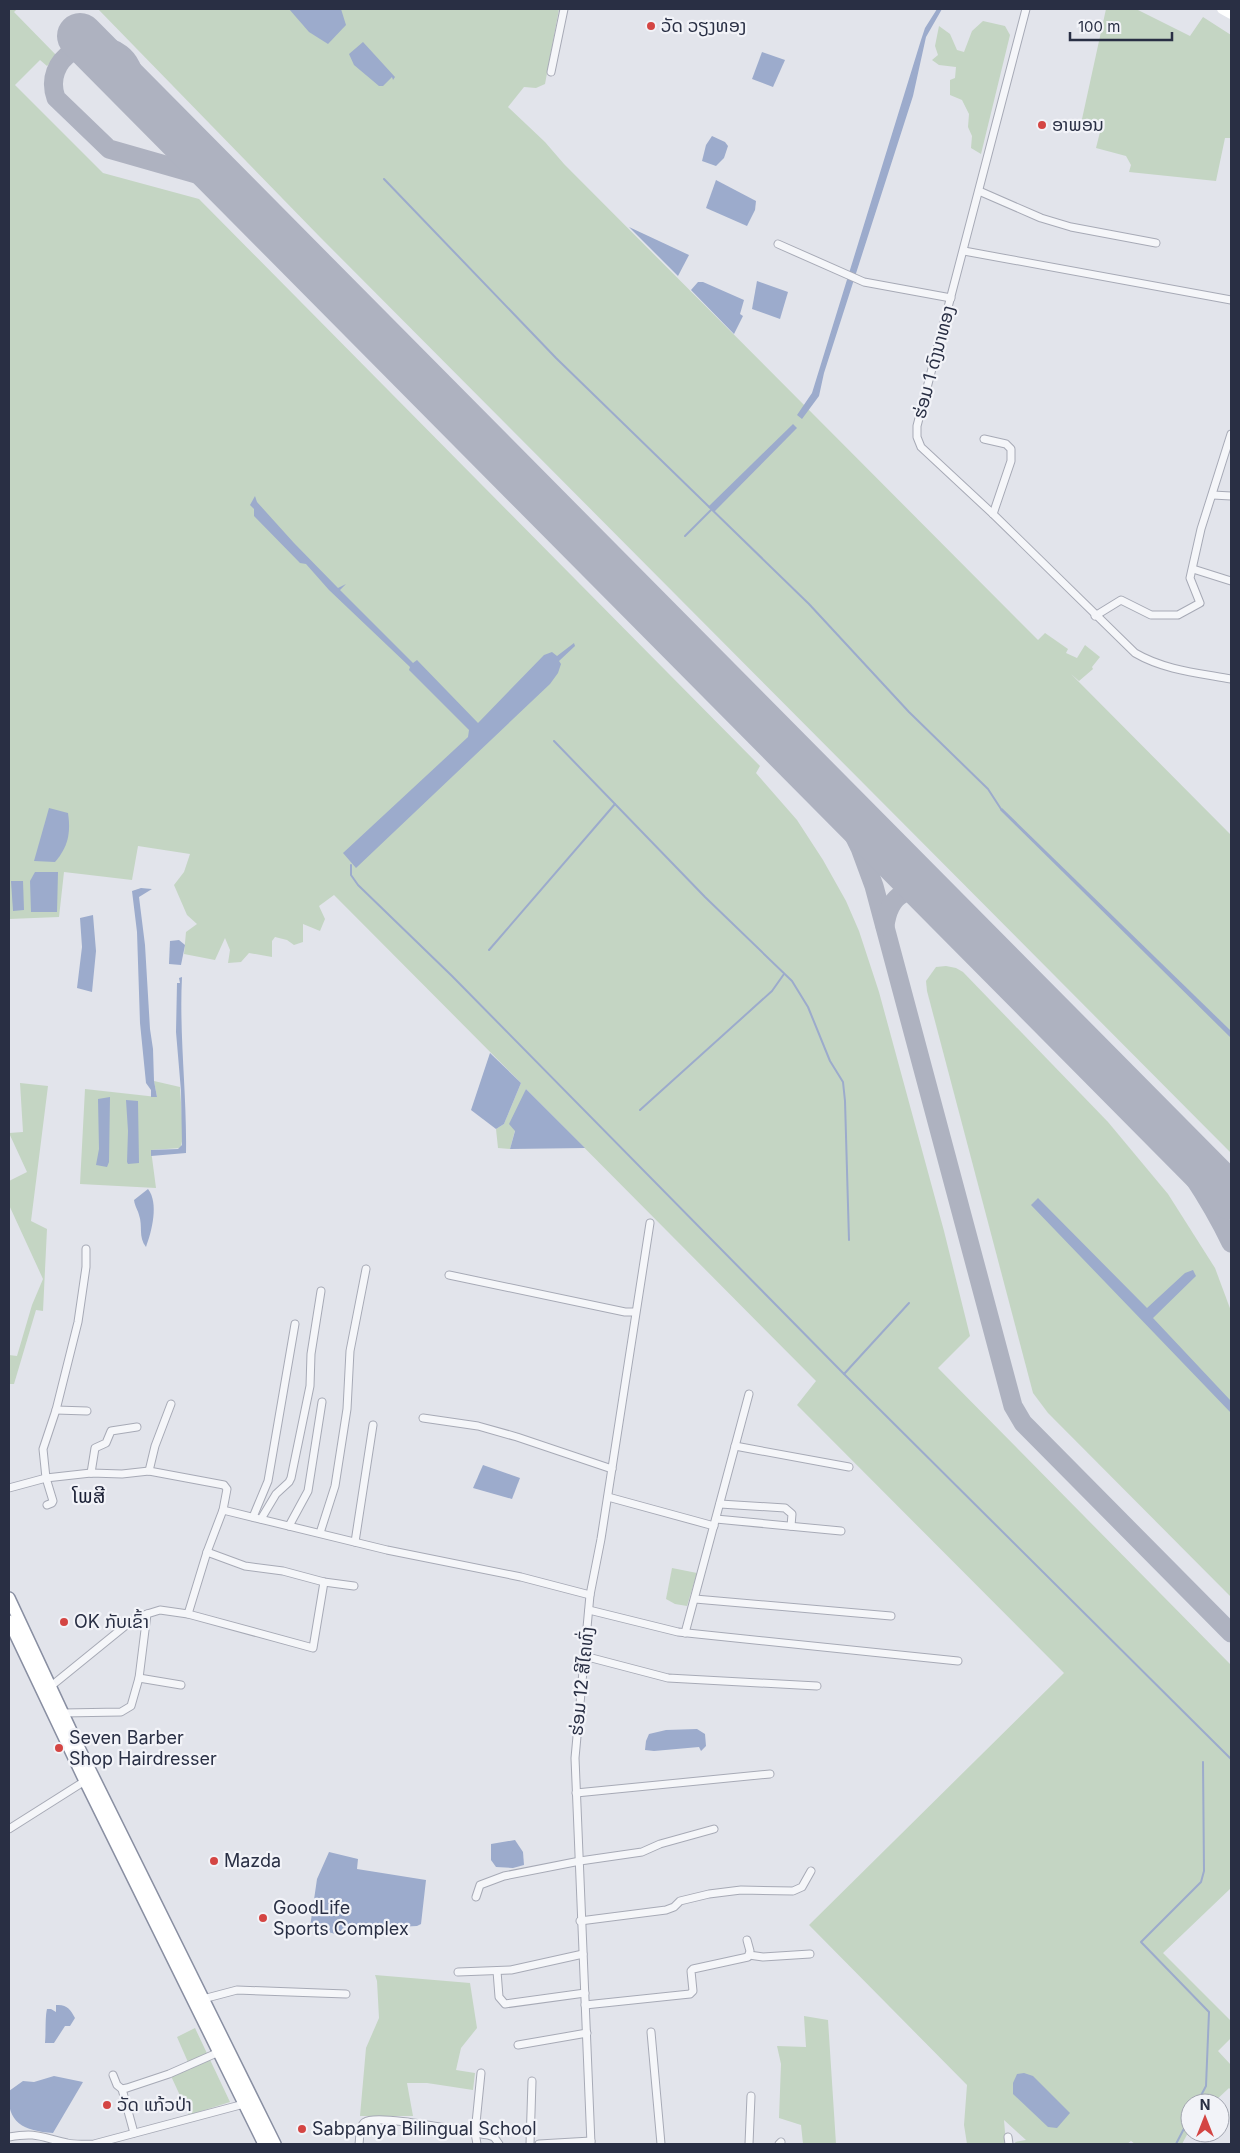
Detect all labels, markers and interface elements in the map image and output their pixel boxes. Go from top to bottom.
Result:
scale bar [1070,10,1172,42]
place label: ວັດ ວຽງທອງ [661,15,746,37]
text: 100 m [1078,17,1120,36]
marker: ວັດ ວຽງທອງ [645,20,657,32]
place label: ອາພອນ [1052,114,1104,135]
marker: ອາພອນ [1036,119,1048,131]
street label: ຮ່ອມ 1 ດົງນາທອງ [908,303,959,421]
district label: ໂພສີ [72,1484,105,1508]
place label: OK ກັບເຂົ້າ [74,1609,149,1632]
marker: OK ກັບເຂົ້າ [58,1616,70,1628]
street label: ຮ່ອມ 12 ສີໄຄທົ່ງ [563,1625,598,1737]
place label: Seven Barber Shop Hairdresser [69,1727,217,1769]
marker: Seven Barber Shop Hairdresser [53,1742,65,1754]
place label: Mazda [224,1850,281,1871]
marker: Mazda [208,1855,220,1867]
place label: GoodLife Sports Complex [273,1897,409,1939]
marker: GoodLife Sports Complex [257,1912,269,1924]
north arrow [1180,2093,1230,2143]
place label: ວັດ ແກ້ວປ່າ [117,2094,192,2115]
text: N [1200,2096,1210,2113]
marker: ວັດ ແກ້ວປ່າ [101,2099,113,2111]
place label: Sabpanya Bilingual School [312,2118,537,2139]
marker: Sabpanya Bilingual School [296,2123,308,2135]

